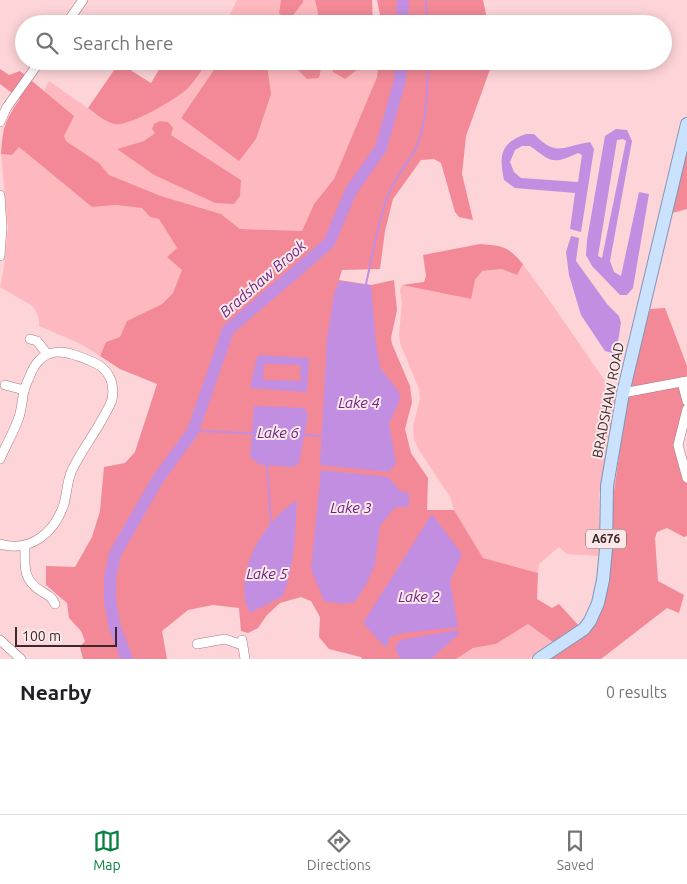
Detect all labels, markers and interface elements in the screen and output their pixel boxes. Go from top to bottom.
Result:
search box [15,15,672,70]
icon: search [33,29,61,57]
text: Search here [73,32,173,54]
water label: Bradshaw Brook [216,237,309,321]
street label: BRADSHAW ROAD [589,341,627,459]
water label: Lake 4 [338,394,380,411]
water label: Lake 6 [257,424,299,441]
water label: Lake 3 [330,499,372,516]
road number: A676 [586,530,626,548]
water label: Lake 5 [246,565,288,582]
water label: Lake 2 [398,588,440,605]
scale bar [15,624,118,647]
text: 100 m [22,628,61,644]
text: Nearby [20,680,91,704]
text: 0 results [606,683,667,701]
tab: Map [93,827,121,873]
tab: Directions [307,827,371,873]
tab: Saved [557,827,594,873]

